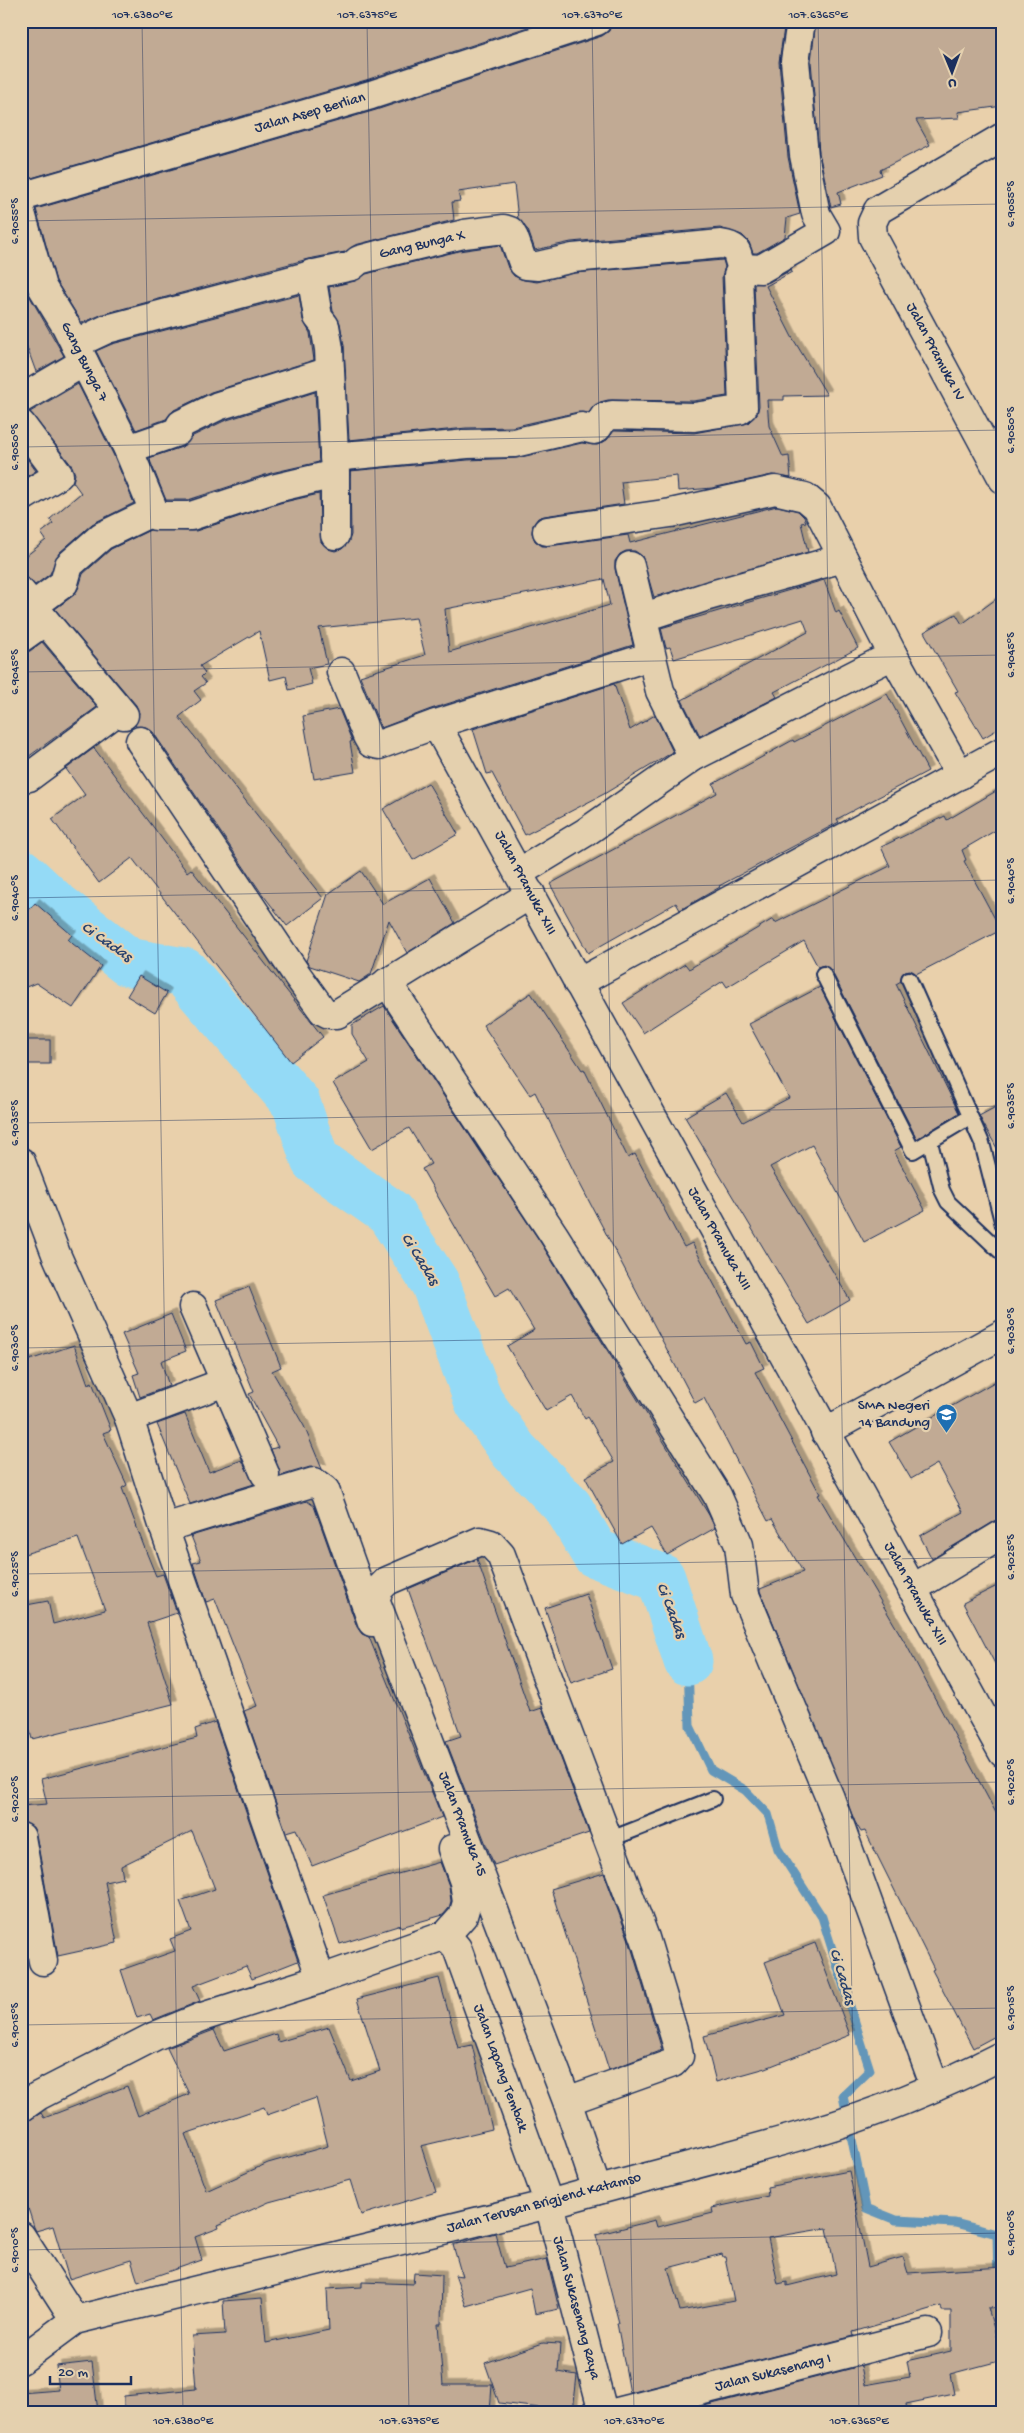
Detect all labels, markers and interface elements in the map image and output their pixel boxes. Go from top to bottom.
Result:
text: 107.6380°E [111,9,173,23]
text: 107.6375°E [336,9,397,23]
text: 107.6370°E [561,9,622,23]
text: 107.6365°E [787,9,848,23]
north arrow [926,48,976,98]
text: U [948,74,956,91]
street label: Jalan Asep Berlian [253,89,367,137]
text: 6.9055°S [1005,180,1019,227]
text: 6.9055°S [9,197,23,244]
street label: Gang Bunga X [377,226,468,264]
street label: Jalan Pramuka IV [902,300,968,404]
street label: Gang Bunga 7 [56,319,112,406]
text: 6.9050°S [1005,406,1019,453]
text: 6.9050°S [9,423,23,470]
text: 6.9045°S [1005,632,1019,678]
text: 6.9045°S [9,649,23,695]
street label: Jalan Pramuka XIII [490,828,560,938]
text: 6.9040°S [1005,858,1019,904]
text: 6.9040°S [9,875,23,921]
water label: Ci Cadas [77,919,137,969]
text: 6.9035°S [1005,1082,1019,1129]
text: 6.9035°S [9,1099,23,1146]
street label: Jalan Pramuka XIII [683,1184,755,1294]
water label: Ci Cadas [396,1231,443,1291]
text: 6.9030°S [1005,1307,1019,1354]
text: 6.9030°S [9,1324,23,1371]
place label: SMA Negeri 14 Bandung [858,1397,930,1432]
school or university icon: SMA Negeri 14 Bandung [934,1403,958,1434]
text: 6.9025°S [1005,1534,1019,1580]
street label: Jalan Pramuka XIII [879,1539,951,1649]
text: 6.9025°S [9,1551,23,1597]
water label: Ci Cadas [651,1581,690,1643]
text: 6.9020°S [1005,1758,1019,1805]
street label: Jalan Pramuka 15 [434,1769,490,1879]
text: 6.9020°S [9,1775,23,1822]
water label: Ci Cadas [823,1947,859,2009]
text: 6.9015°S [1005,1985,1019,2030]
text: 6.9015°S [9,2002,23,2047]
street label: Jalan Lapang Tembak [469,2002,532,2135]
street label: Jalan Terusan Brigjend Katamso [445,2168,643,2238]
text: 6.9010°S [1005,2210,1019,2256]
text: 6.9010°S [9,2227,23,2273]
street label: Jalan Sukasenang Raya [548,2234,604,2382]
street label: Jalan Sukasenang I [713,2350,833,2396]
scale bar [50,2353,131,2385]
text: 20 m [58,2364,88,2382]
text: 107.6380°E [152,2415,214,2429]
text: 107.6375°E [378,2415,439,2429]
text: 107.6370°E [603,2415,664,2429]
text: 107.6365°E [828,2415,889,2429]

